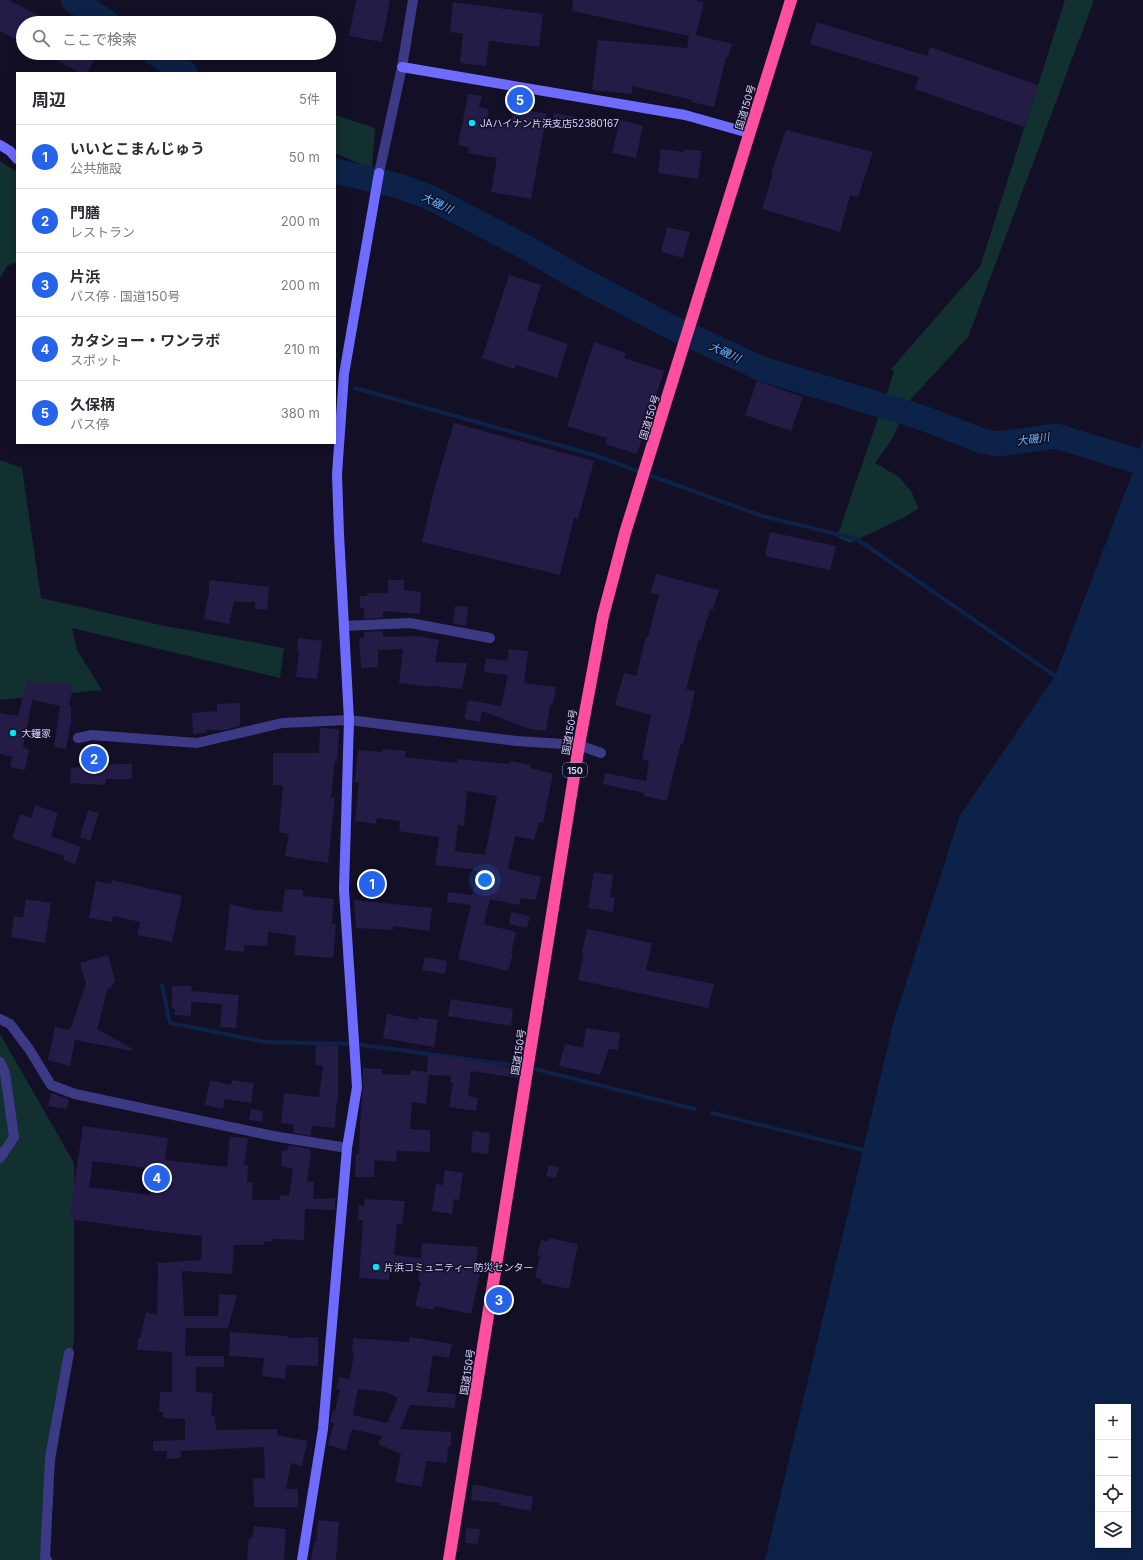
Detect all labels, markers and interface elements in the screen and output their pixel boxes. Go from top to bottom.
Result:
search box [16,16,336,60]
icon: search [30,27,52,49]
text: ここで検索 [62,30,137,49]
street label: 国道150号 [732,83,758,131]
pin: 5 [507,85,533,115]
text: 周辺 [32,90,66,110]
text: 5件 [299,91,320,107]
place label: JAハイナン片浜支店52380167 [480,117,619,129]
marker: JAハイナン片浜支店52380167 [467,118,477,128]
text: いいとこまんじゅう [70,139,205,158]
text: 1 [42,149,48,165]
text: 50 m [289,149,320,165]
text: 公共施設 [70,160,122,176]
water label: 大磯川 [419,189,456,217]
text: 門膳 [70,203,100,222]
text: 2 [41,213,49,229]
text: 200 m [281,213,320,229]
text: レストラン [70,224,135,240]
text: 片浜 [70,267,100,286]
text: 3 [41,277,49,293]
text: 200 m [281,277,320,293]
text: バス停 · 国道150号 [70,288,180,304]
text: カタショー・ワンラボ [70,331,220,350]
water label: 大磯川 [707,339,744,366]
text: 4 [41,341,49,357]
text: 210 m [284,341,320,357]
text: スポット [70,352,122,368]
street label: 国道150号 [636,393,662,441]
text: 久保柄 [70,395,115,414]
text: 5 [41,405,49,421]
text: 380 m [281,405,320,421]
text: バス停 [70,416,109,432]
water label: 大磯川 [1016,430,1051,448]
street label: 国道150号 [559,708,579,756]
place label: 大鐘家 [21,727,51,739]
marker: 大鐘家 [8,728,18,738]
pin: 2 [81,744,107,774]
road number: 150 [563,763,587,777]
pin: 1 [359,869,385,899]
your location [475,870,495,890]
street label: 国道150号 [508,1028,528,1076]
pin: 4 [144,1163,170,1193]
place label: 片浜コミュニティー防災センター [384,1261,533,1273]
marker: 片浜コミュニティー防災センター [371,1262,381,1272]
pin: 3 [486,1285,512,1315]
street label: 国道150号 [457,1348,477,1396]
map controls [1095,1404,1131,1548]
button: + [1095,1404,1131,1440]
button: − [1095,1440,1131,1476]
button: locate [1095,1476,1131,1512]
button: layers [1095,1512,1131,1548]

